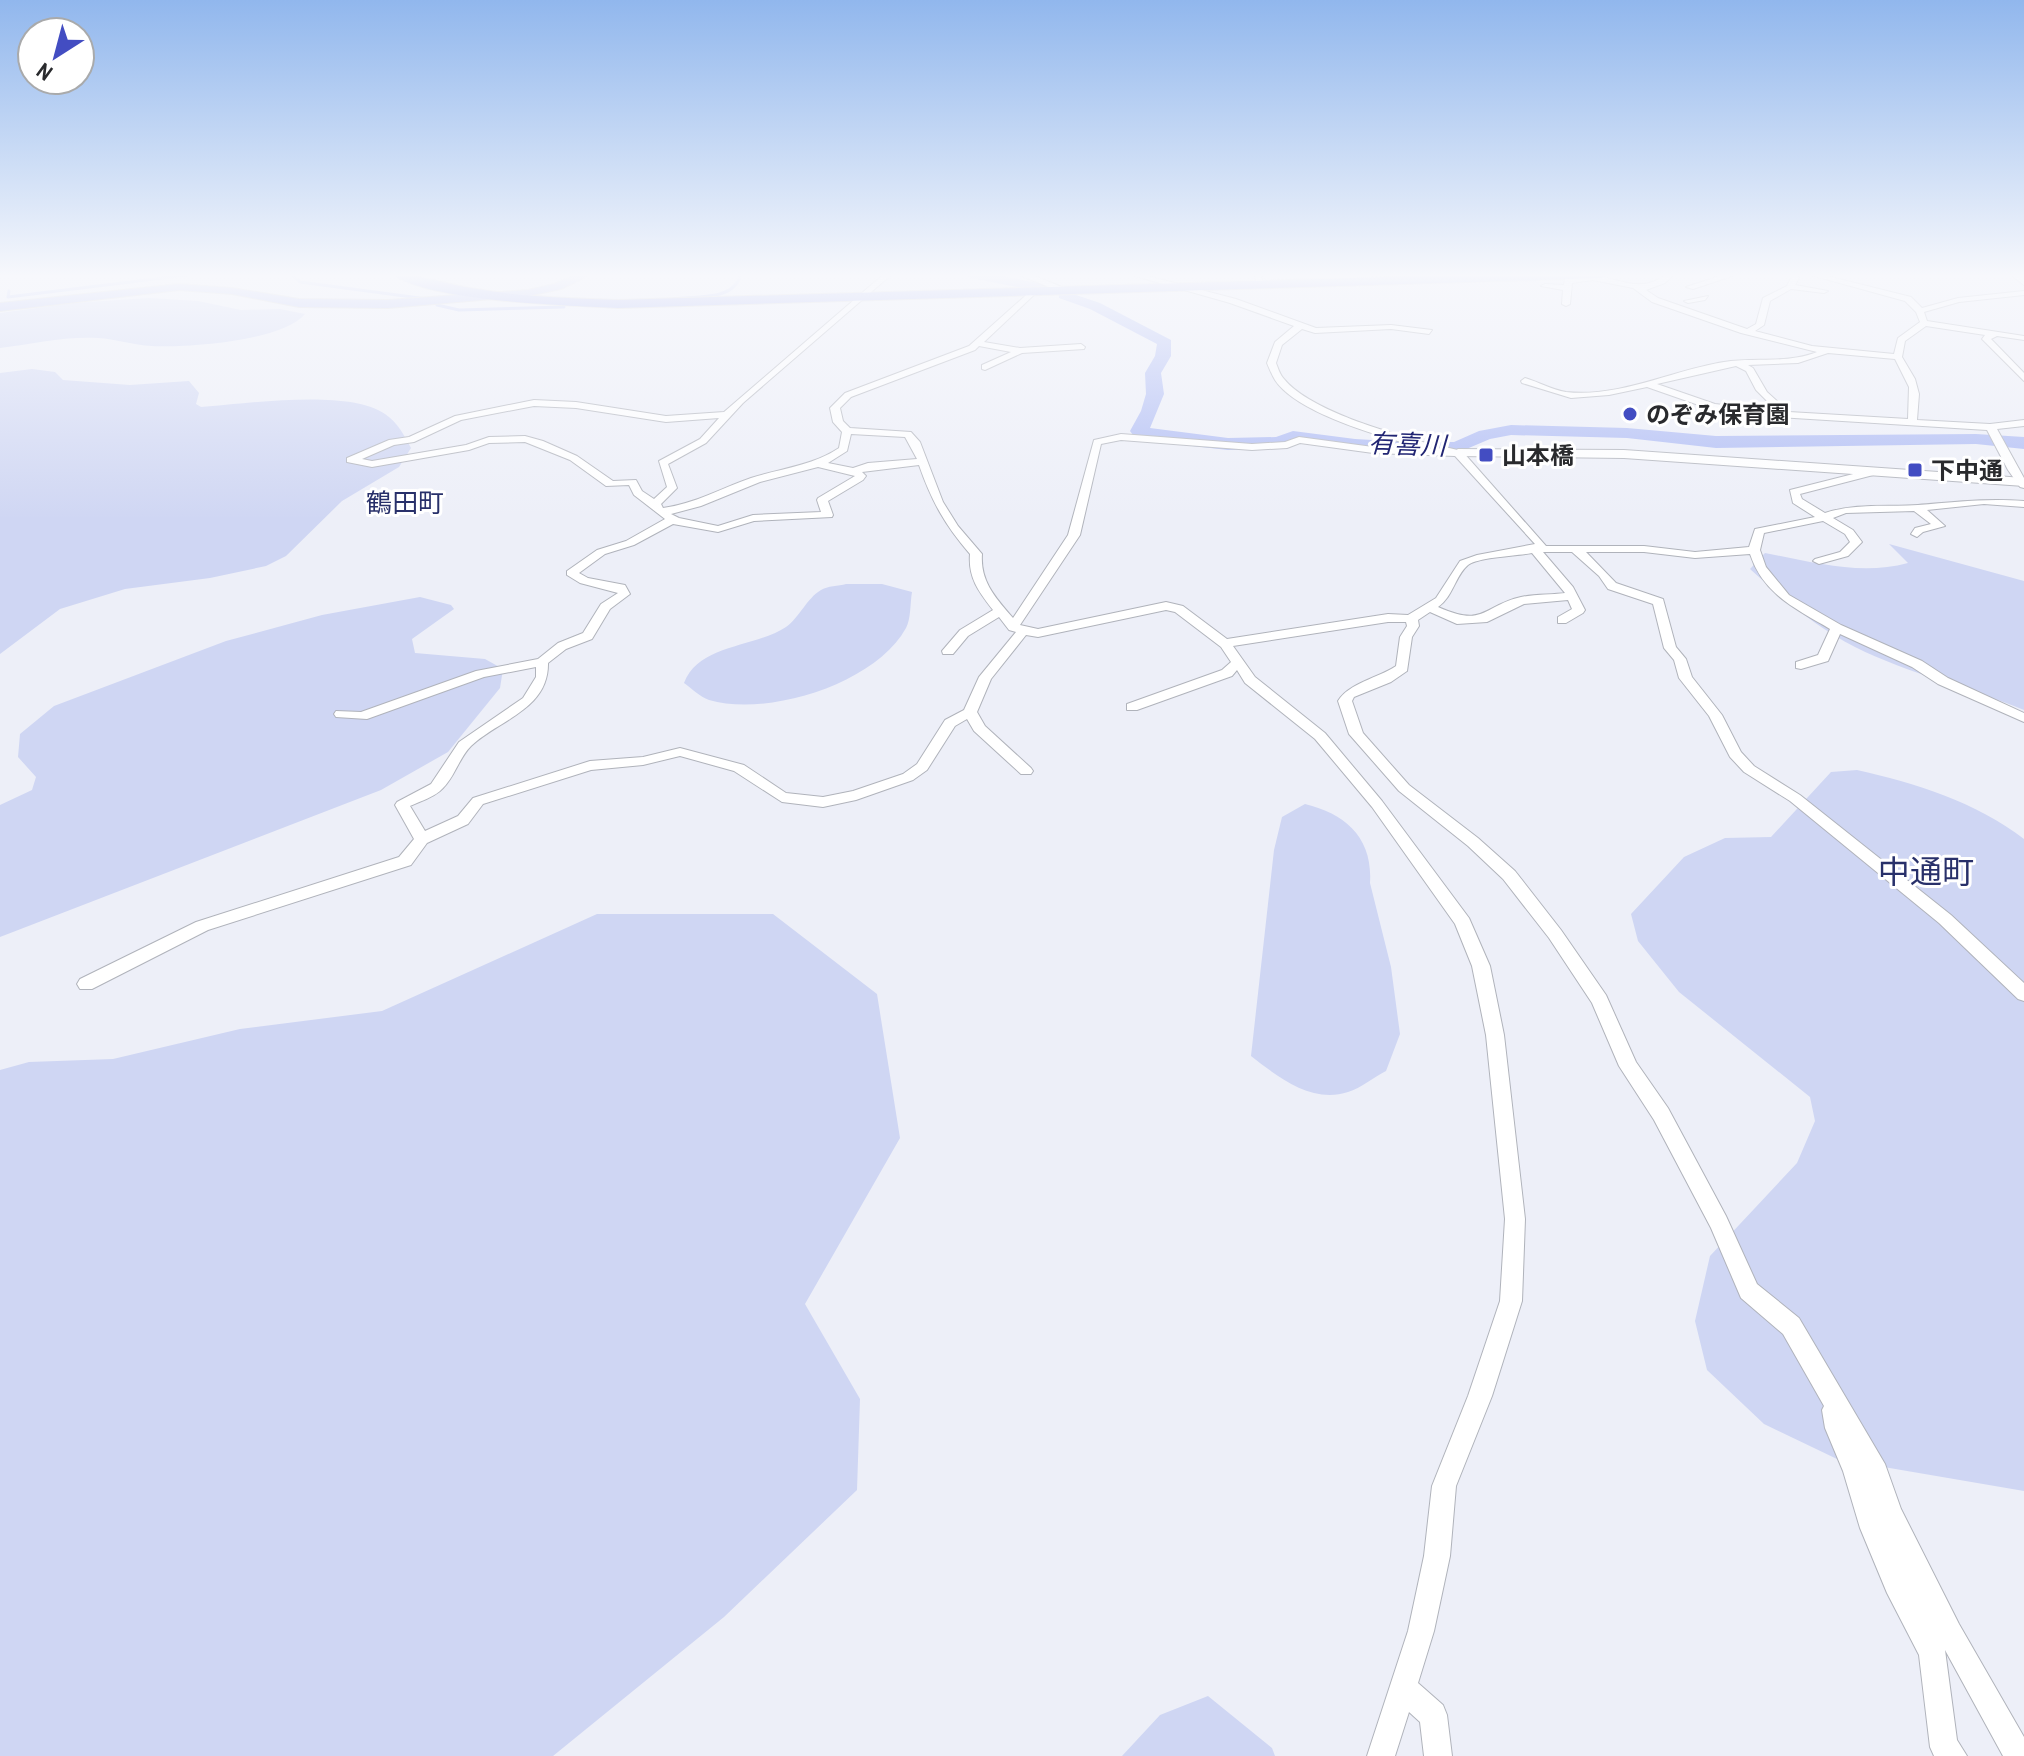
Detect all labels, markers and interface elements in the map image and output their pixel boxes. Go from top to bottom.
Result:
north arrow [16,16,96,96]
text: N [30,56,58,88]
place label: のぞみ保育園 [1646,398,1790,430]
marker: のぞみ保育園 [1621,405,1639,423]
water label: 有喜川 [1367,425,1450,463]
place label: 山本橋 [1502,439,1574,471]
marker: 山本橋 [1477,446,1495,464]
place label: 下中通 [1931,454,2003,486]
marker: 下中通 [1906,461,1924,479]
district label: 鶴田町 [366,485,444,520]
district label: 中通町 [1878,850,1974,893]

